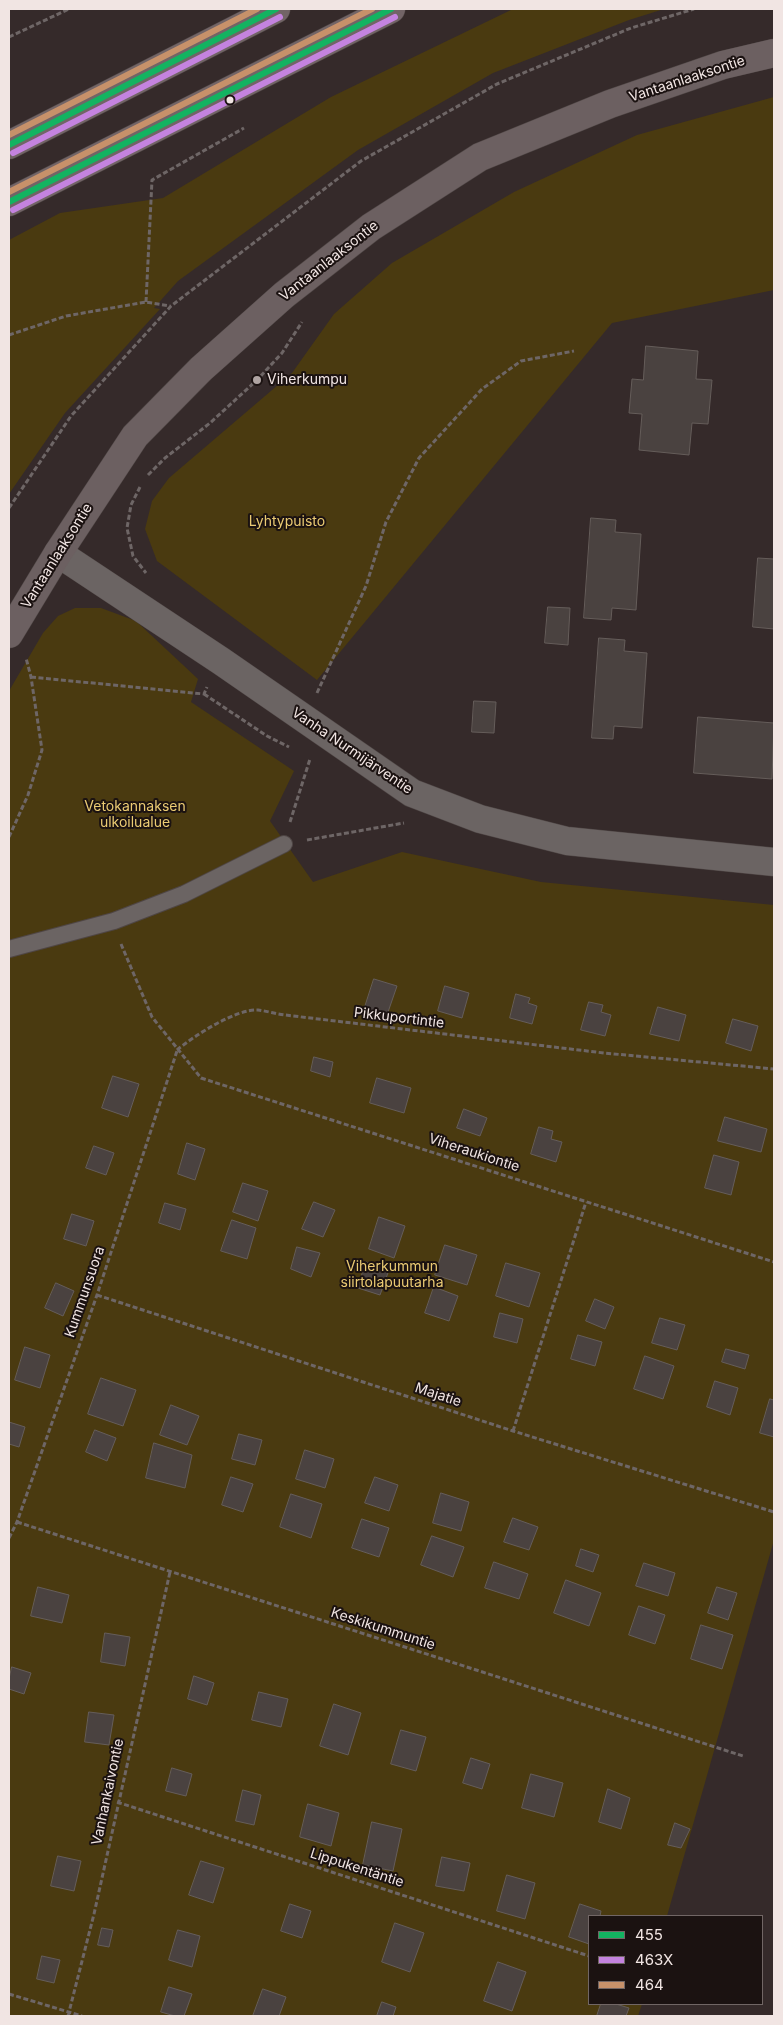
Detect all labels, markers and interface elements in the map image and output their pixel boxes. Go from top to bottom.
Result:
street label: Vantaanlaaksontie [627,52,747,106]
unlabelled marker [225,95,235,105]
street label: Vantaanlaaksontie [276,217,382,305]
place label: Viherkumpu [267,372,347,388]
marker: Viherkumpu [251,374,263,386]
street label: Vantaanlaaksontie [18,500,96,612]
park label: Lyhtypuisto [249,514,325,530]
street label: Vanha Nurmijärventie [288,704,416,798]
park label: Vetokannaksen ulkoilualue [84,799,186,832]
street label: Pikkuportintie [353,1004,445,1032]
street label: Viheraukiontie [426,1130,522,1176]
street label: Kummunsuora [62,1244,108,1340]
park label: Viherkummun siirtolapuutarha [340,1259,444,1292]
street label: Majatie [413,1380,463,1410]
street label: Keskikummuntie [329,1604,437,1654]
street label: Vanhankaivontie [88,1737,128,1847]
street label: Lippukentäntie [308,1845,406,1891]
legend [588,1915,763,2005]
text: 455 [635,1925,663,1944]
text: 463X [635,1950,673,1969]
text: 464 [635,1975,664,1994]

